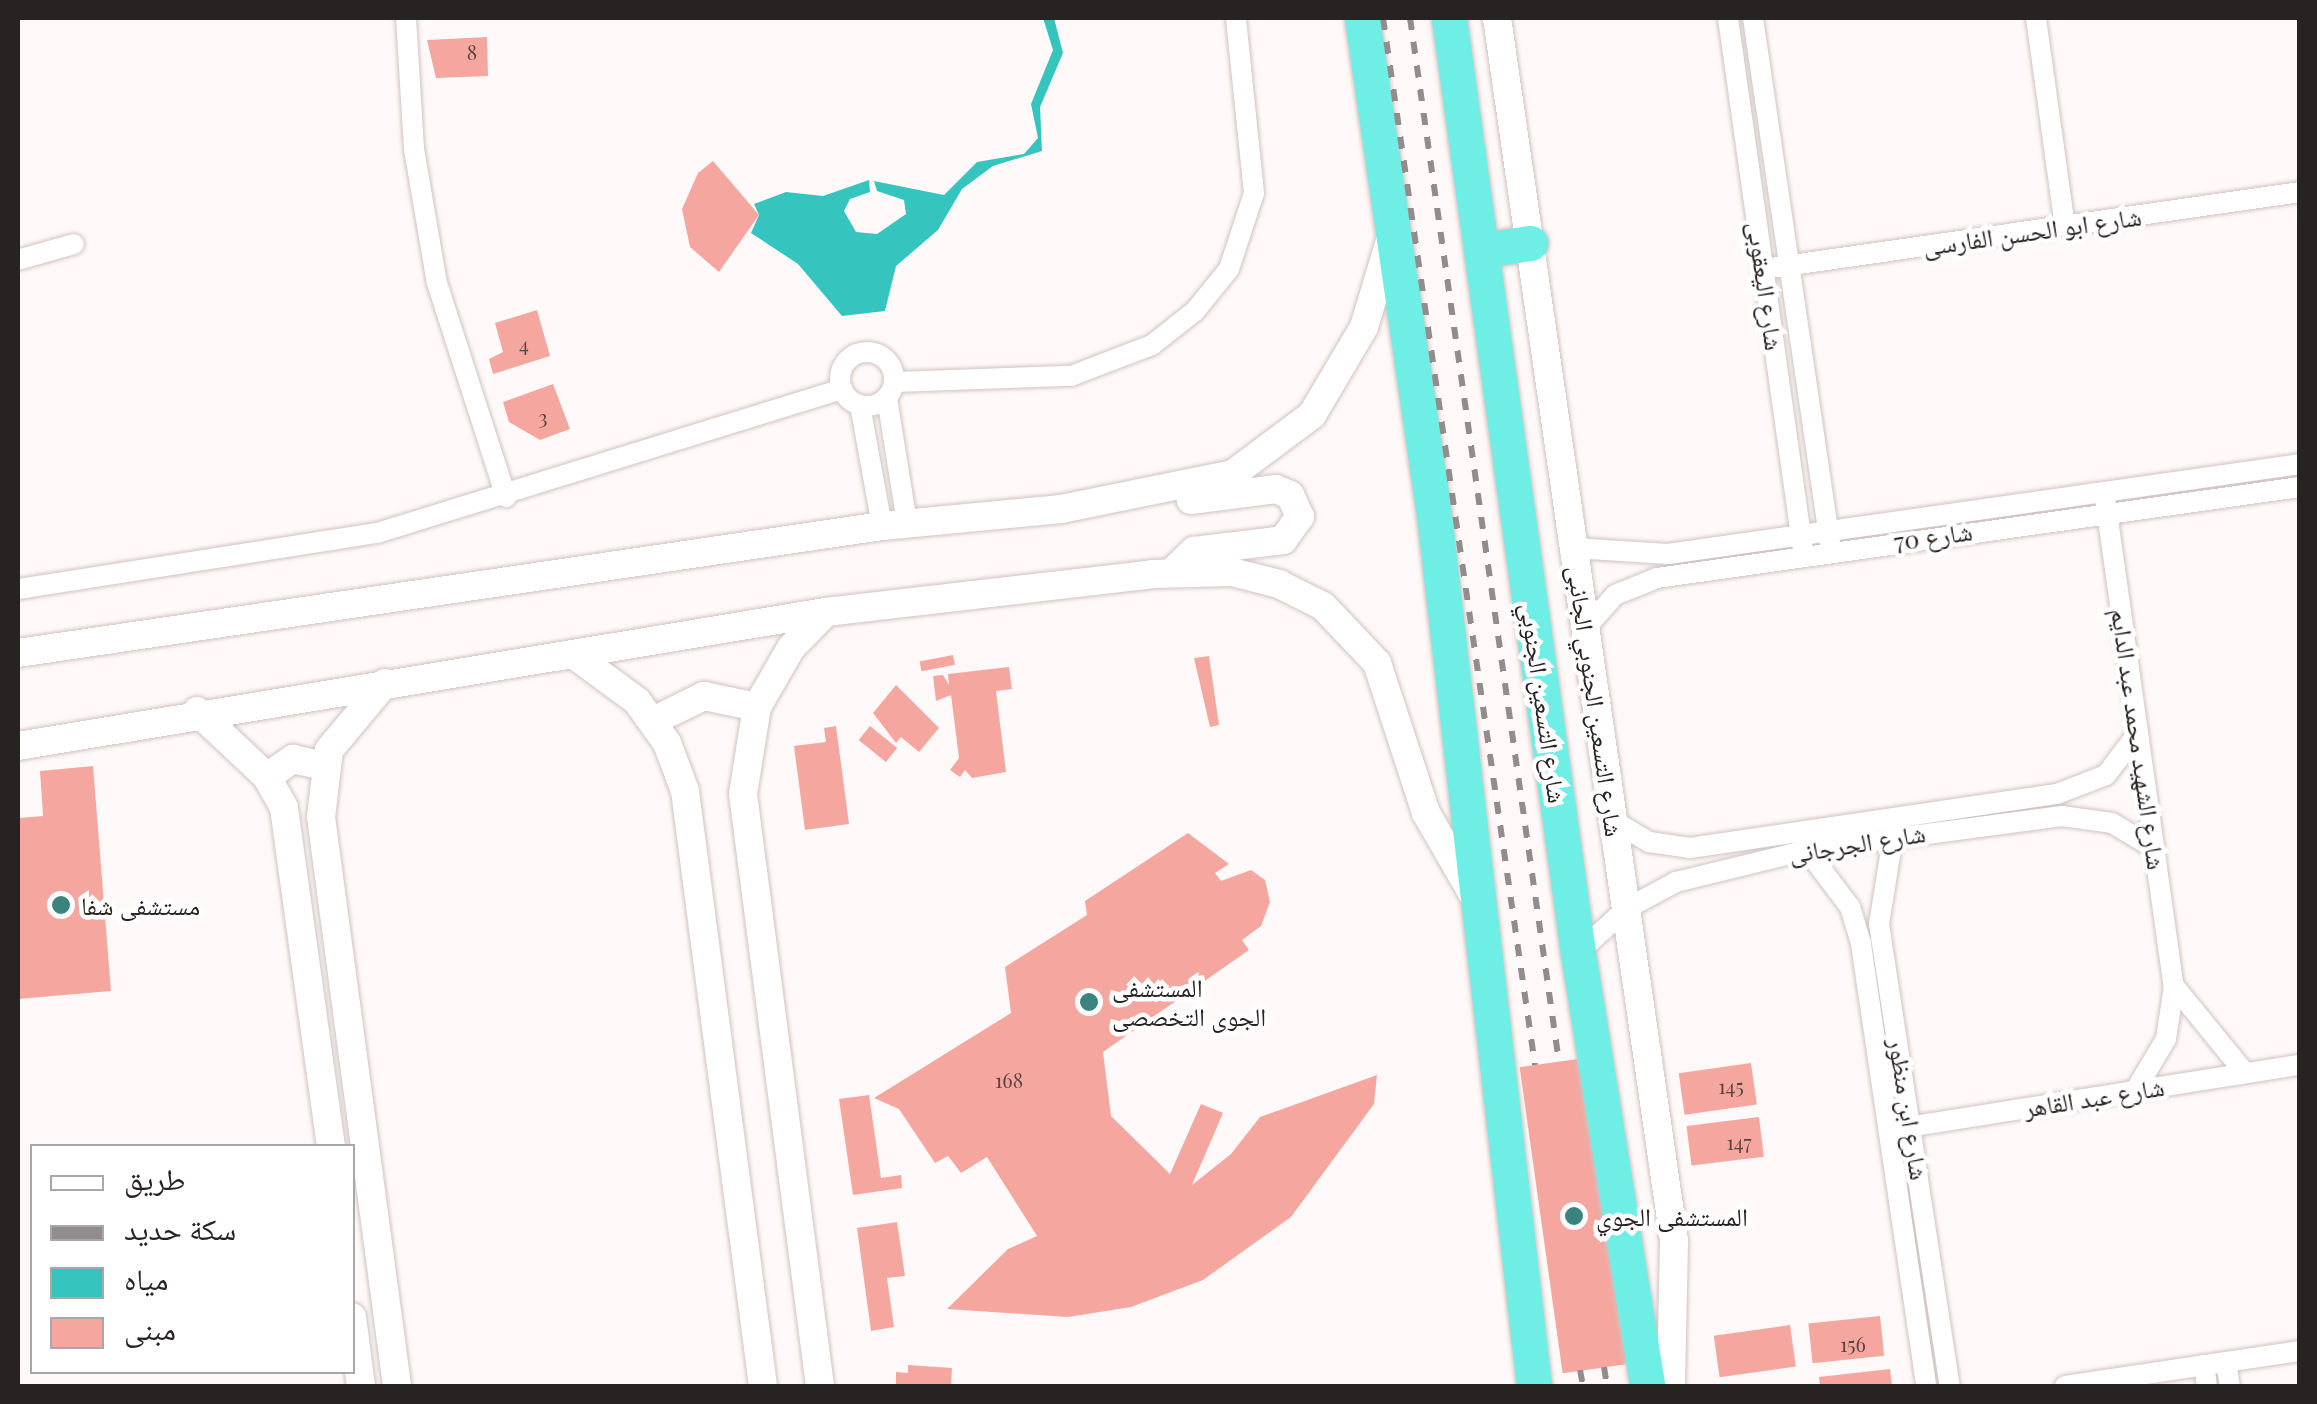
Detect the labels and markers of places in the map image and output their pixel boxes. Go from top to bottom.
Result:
place label: مستشفى شفا [81,890,200,920]
marker: مستشفى شفا [50,894,72,916]
place label: المستشفى الجوى التخصصى [1112,973,1266,1032]
marker: المستشفى الجوى التخصصى [1076,989,1102,1015]
place label: المستشفى الجوي [1596,1201,1748,1231]
marker: المستشفى الجوي [1561,1203,1587,1229]

